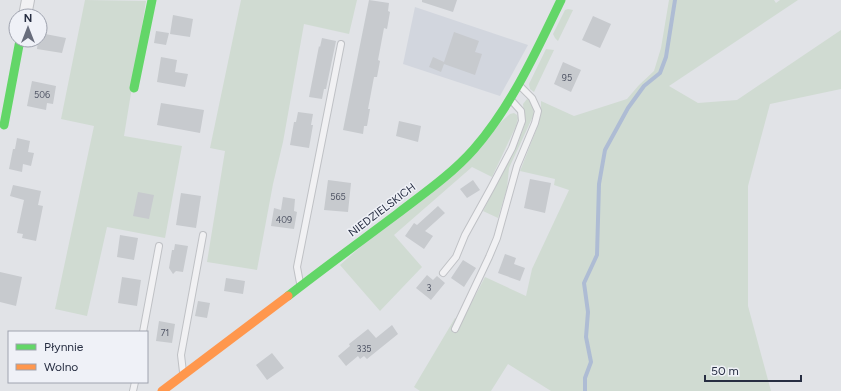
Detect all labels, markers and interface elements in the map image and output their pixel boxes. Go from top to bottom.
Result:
north arrow [8,8,48,48]
text: N [24,12,32,25]
house number: 95 [562,72,572,83]
house number: 506 [34,89,50,100]
street label: NIEDZIELSKICH [346,181,418,239]
house number: 565 [330,191,346,202]
house number: 409 [276,214,292,225]
house number: 3 [427,282,432,293]
house number: 71 [161,327,169,338]
legend [8,331,148,383]
text: Płynnie [44,340,84,354]
house number: 335 [357,343,371,354]
scale bar [705,357,801,383]
text: Wolno [44,360,78,374]
text: 50 m [711,364,739,378]

